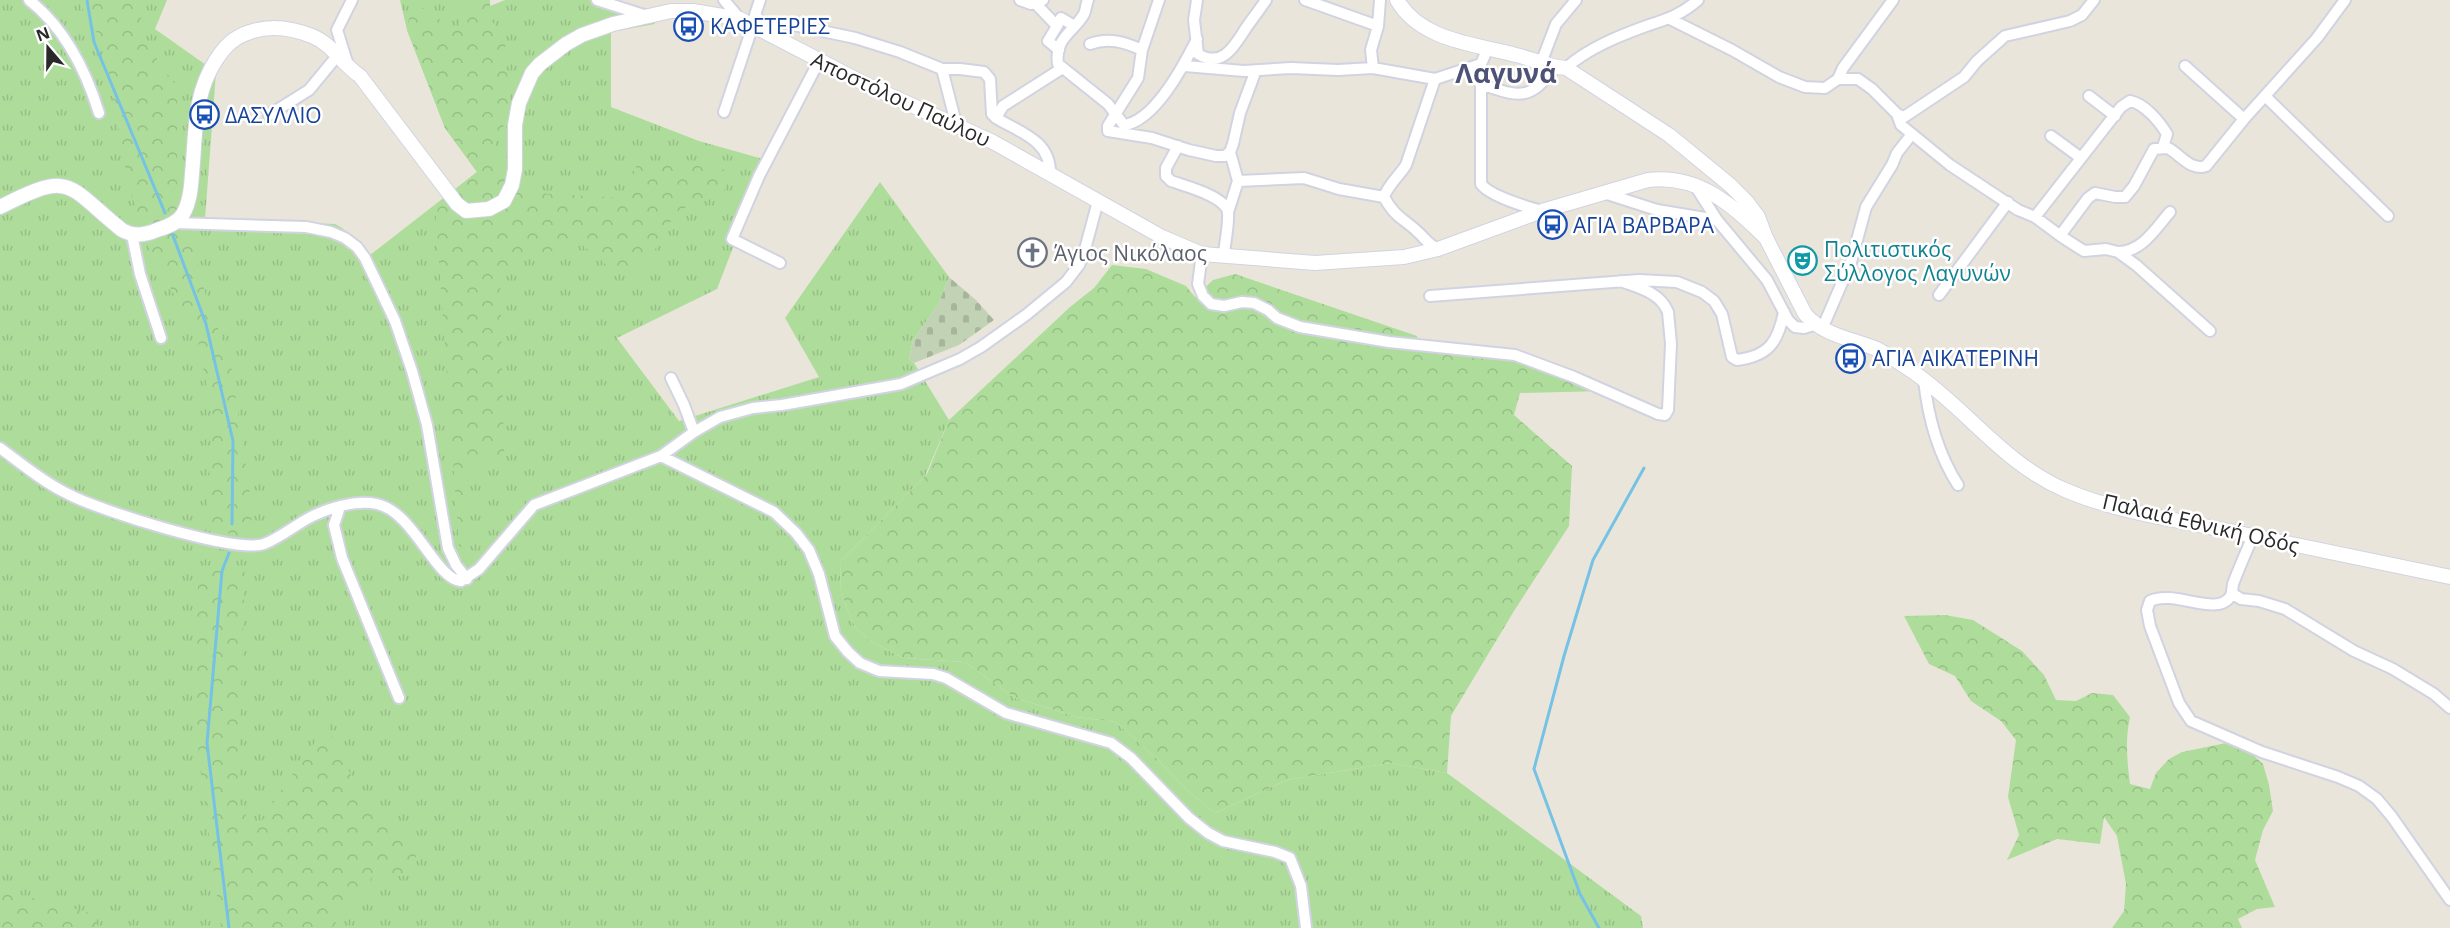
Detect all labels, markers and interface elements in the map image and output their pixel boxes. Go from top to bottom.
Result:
bus stop icon: ΚΑΦΕΤΕΡΙΕΣ [673,10,705,42]
place label: ΚΑΦΕΤΕΡΙΕΣ [710,12,830,40]
north arrow [18,18,78,78]
text: N [33,21,53,46]
street label: Αποστόλου Παύλου [807,45,995,153]
district label: Λαγυνά [1455,54,1557,91]
bus stop icon: ΔΑΣΥΛΛΙΟ [188,99,220,131]
place label: ΔΑΣΥΛΛΙΟ [225,101,322,129]
bus stop icon: ΑΓΙΑ ΒΑΡΒΑΡΑ [1536,209,1568,241]
place label: ΑΓΙΑ ΒΑΡΒΑΡΑ [1573,211,1715,239]
place label: Πολιτιστικός Σύλλογος Λαγυνών [1824,235,2011,287]
church icon: Άγιος Νικόλαος [1017,237,1049,269]
place label: Άγιος Νικόλαος [1054,239,1207,267]
theatre icon: Πολιτιστικός Σύλλογος Λαγυνών [1787,245,1819,277]
bus stop icon: ΑΓΙΑ ΑΙΚΑΤΕΡΙΝΗ [1835,342,1867,374]
place label: ΑΓΙΑ ΑΙΚΑΤΕΡΙΝΗ [1872,344,2039,372]
street label: Παλαιά Εθνική Οδός [2100,487,2302,559]

